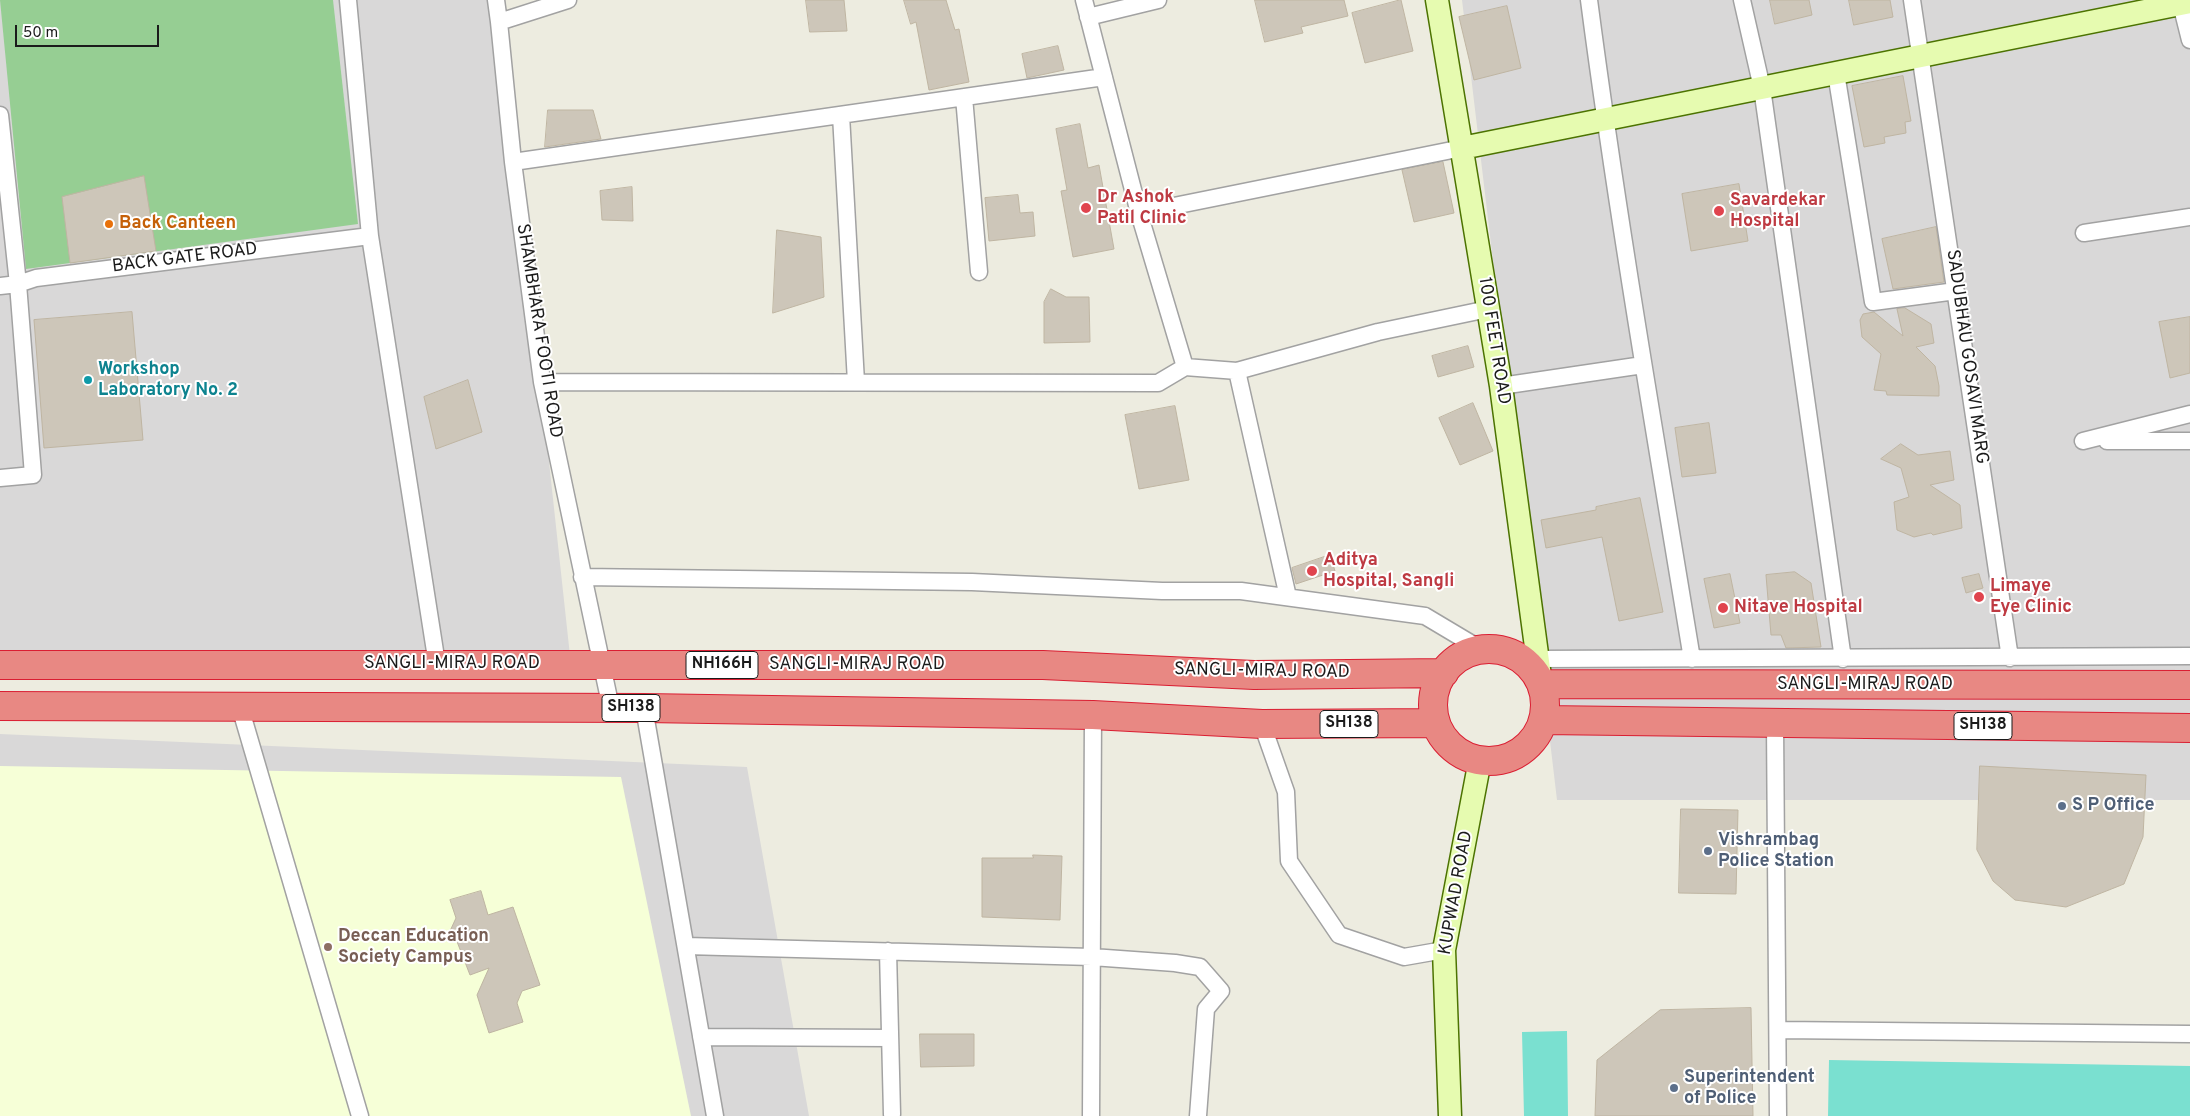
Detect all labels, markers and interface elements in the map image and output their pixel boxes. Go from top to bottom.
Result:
scale bar [18,15,161,47]
text: 50 m [23,24,58,43]
place label: Dr Ashok Patil Clinic [1097,187,1187,230]
place label: Savardekar Hospital [1730,190,1826,232]
marker: Dr Ashok Patil Clinic [1079,201,1093,215]
marker: Savardekar Hospital [1712,204,1726,218]
place label: Back Canteen [119,213,236,235]
marker: Back Canteen [103,218,115,230]
street label: SHAMBHARA FOOTI ROAD [510,222,566,440]
street label: BACK GATE ROAD [111,239,259,279]
street label: SADUBHAU GOSAVI MARG [1940,248,1992,466]
street label: 100 FEET ROAD [1472,276,1514,406]
place label: Workshop Laboratory No. 2 [98,359,238,402]
marker: Workshop Laboratory No. 2 [82,374,94,386]
place label: Aditya Hospital, Sangli [1323,550,1454,592]
marker: Aditya Hospital, Sangli [1305,564,1319,578]
place label: Limaye Eye Clinic [1990,576,2072,618]
marker: Limaye Eye Clinic [1972,590,1986,604]
place label: Nitave Hospital [1734,597,1863,619]
marker: Nitave Hospital [1716,601,1730,615]
road number: NH166H [686,652,758,678]
street label: SANGLI-MIRAJ ROAD [364,653,540,675]
street label: SANGLI-MIRAJ ROAD [769,654,945,676]
street label: SANGLI-MIRAJ ROAD [1174,660,1350,684]
street label: SANGLI-MIRAJ ROAD [1777,674,1953,696]
road number: SH138 [602,694,660,721]
road number: SH138 [1320,711,1378,738]
road number: SH138 [1954,712,2012,739]
place label: S P Office [2072,795,2155,817]
marker: S P Office [2056,800,2068,812]
street label: KUPWAD ROAD [1435,829,1479,957]
place label: Vishrambag Police Station [1718,830,1834,872]
marker: Vishrambag Police Station [1702,845,1714,857]
place label: Deccan Education Society Campus [338,926,489,969]
marker: Deccan Education Society Campus [322,941,334,953]
place label: Superintendent of Police [1684,1067,1815,1110]
marker: Superintendent of Police [1668,1082,1680,1094]

